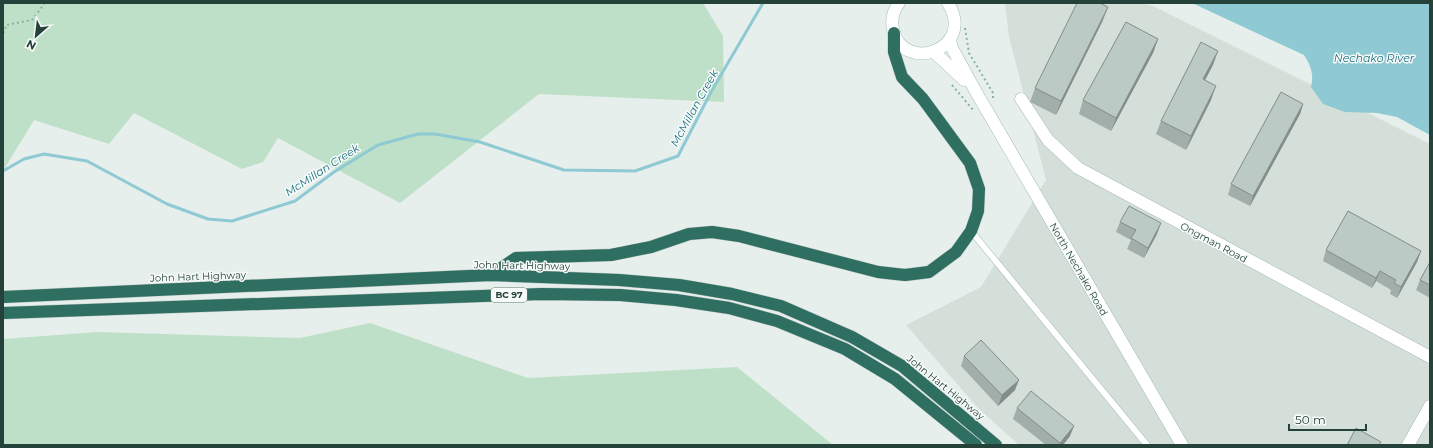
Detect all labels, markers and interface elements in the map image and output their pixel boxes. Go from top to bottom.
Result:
north arrow [16,16,56,56]
text: N [24,37,39,53]
water label: Nechako River [1334,51,1415,65]
water label: McMillan Creek [667,67,721,149]
water label: McMillan Creek [282,140,362,199]
street label: Ongman Road [1178,219,1250,266]
street label: North Nechako Road [1047,220,1110,318]
street label: John Hart Highway [473,258,571,273]
street label: John Hart Highway [149,268,247,285]
road number: BC 97 [491,288,527,302]
street label: John Hart Highway [903,351,988,423]
scale bar [1289,406,1366,432]
text: 50 m [1295,412,1326,427]

